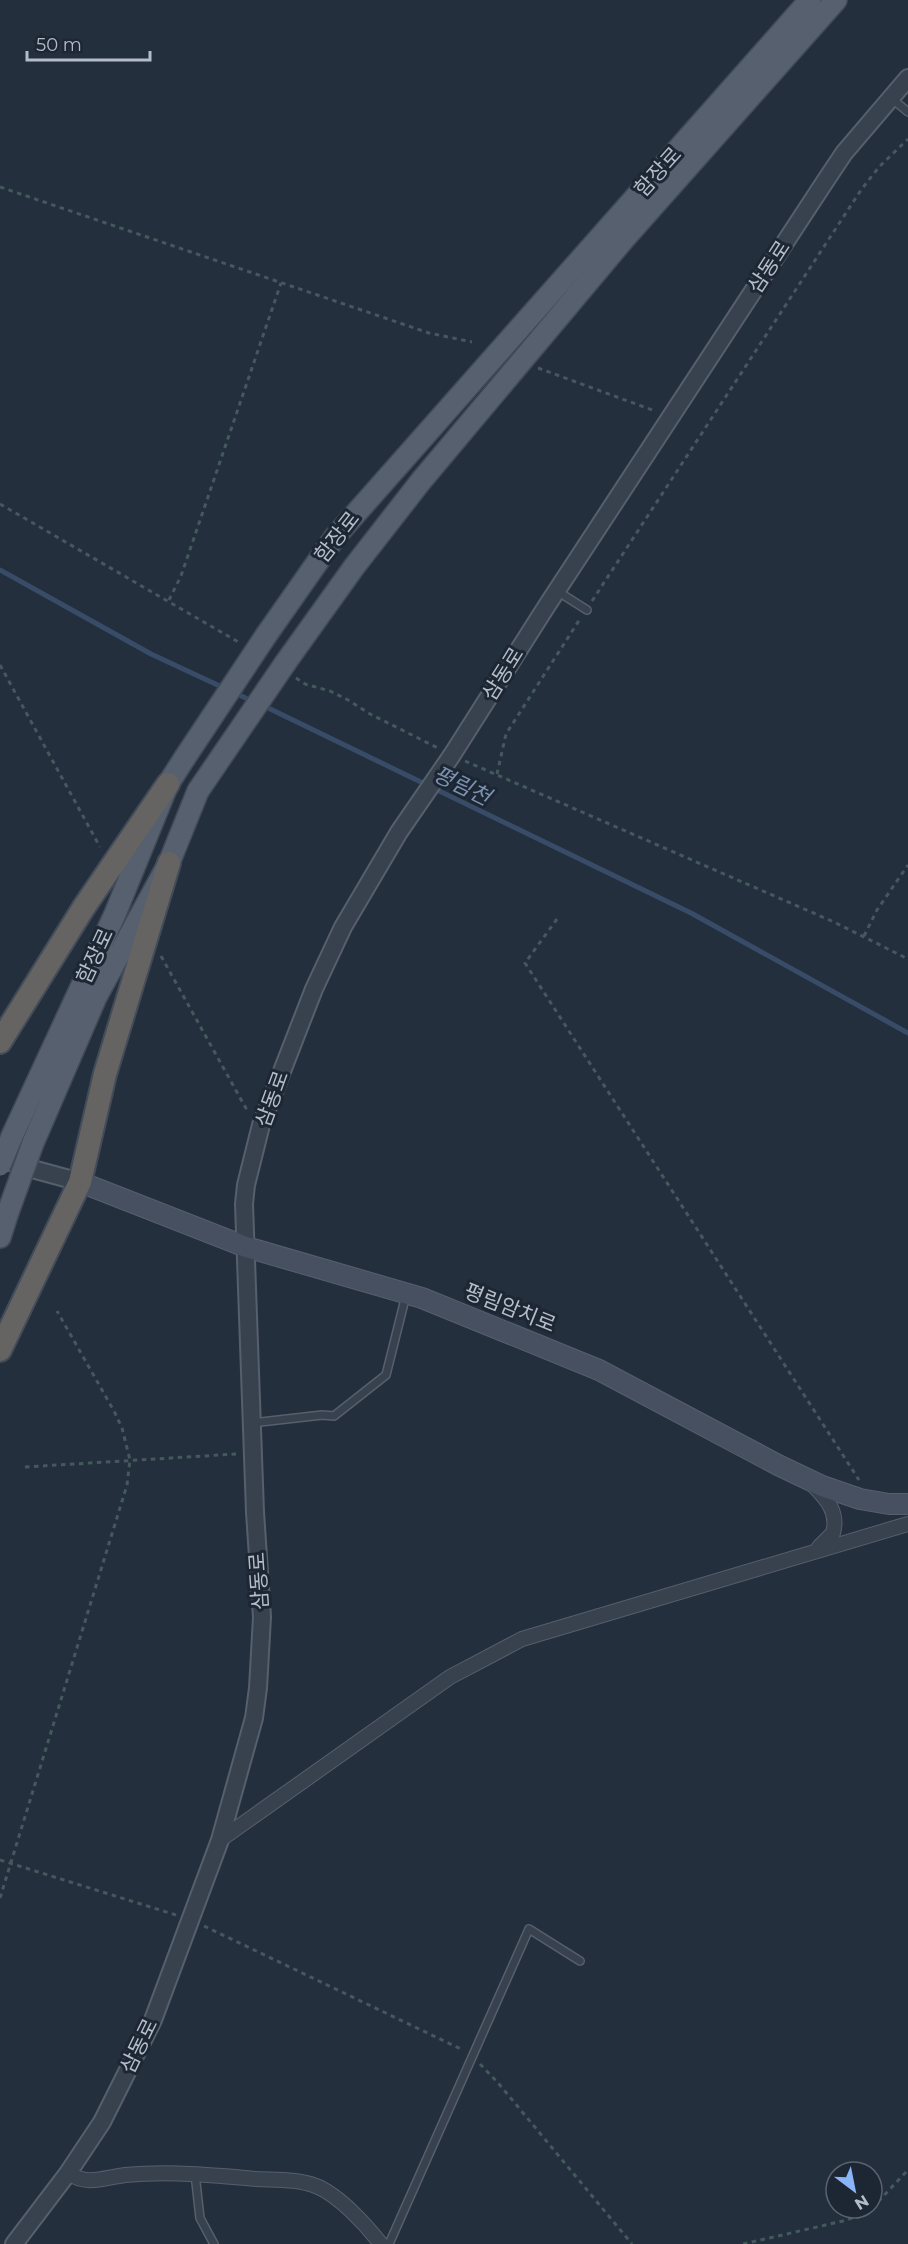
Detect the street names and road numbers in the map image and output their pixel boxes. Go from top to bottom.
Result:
street label: 함장로 [629,142,686,202]
street label: 삼동로 [742,236,795,298]
street label: 함장로 [309,506,364,567]
street label: 삼동로 [477,643,529,705]
street label: 함장로 [71,924,118,987]
street label: 삼동로 [250,1067,293,1130]
street label: 평림암치로 [461,1278,560,1337]
street label: 삼동로 [244,1551,273,1611]
street label: 삼동로 [115,2014,162,2077]

